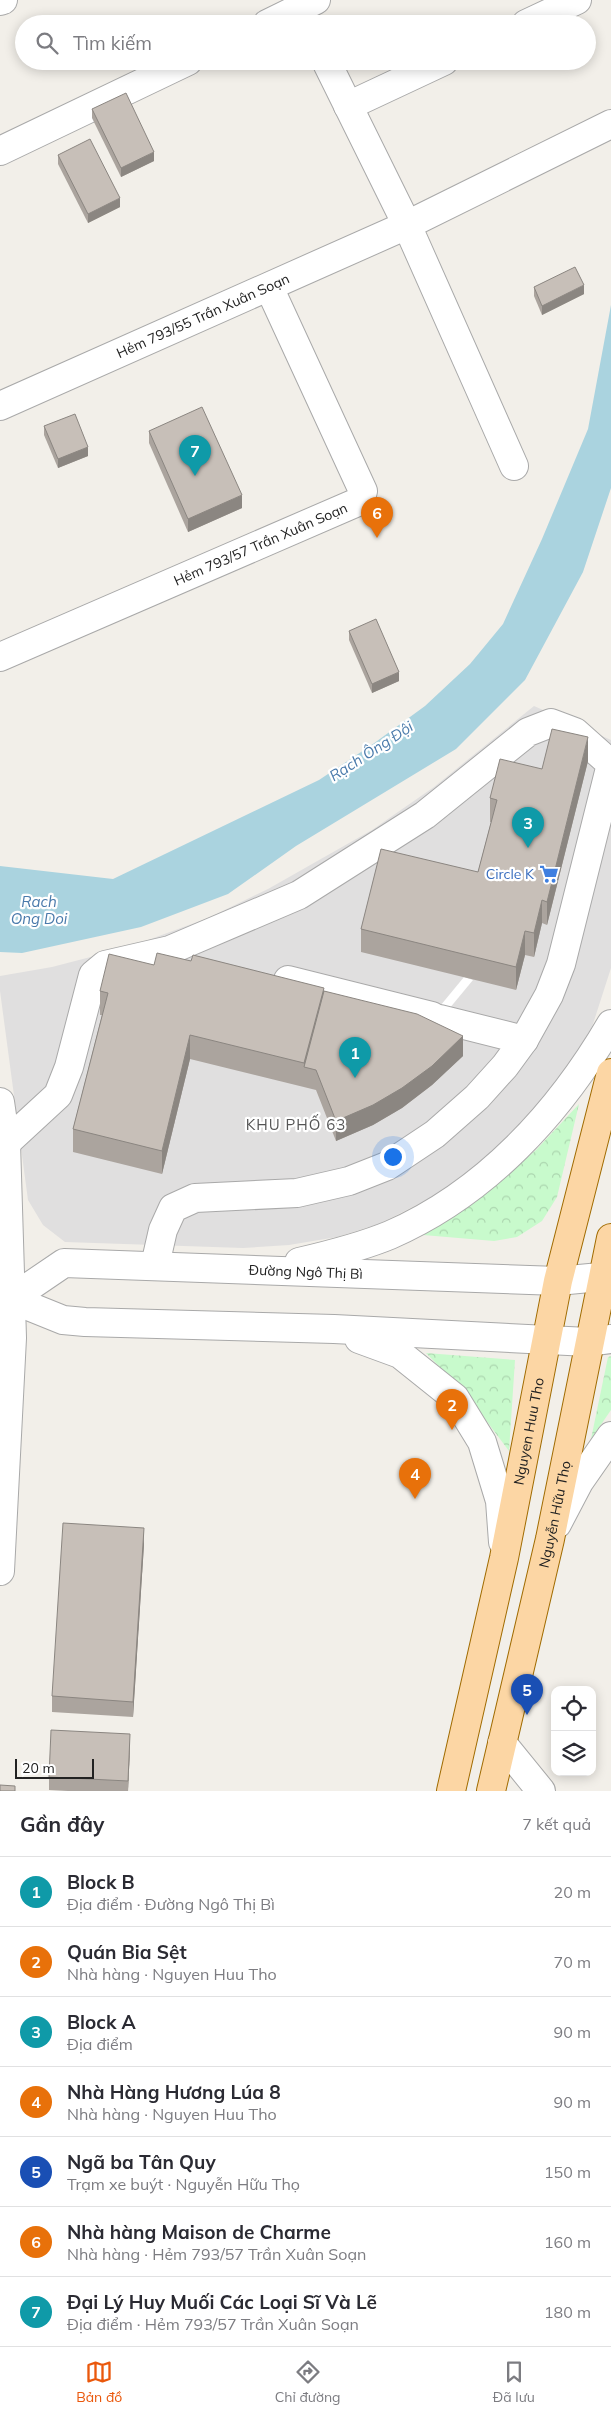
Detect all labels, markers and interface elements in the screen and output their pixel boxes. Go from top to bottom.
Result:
search box [15,15,596,70]
icon: search [33,29,61,57]
text: Tìm kiếm [73,31,152,55]
street label: Hẻm 793/55 Trần Xuân Soạn [113,269,292,362]
pin: 7 [179,435,211,476]
pin: 6 [361,497,393,538]
street label: Hẻm 793/57 Trần Xuân Soạn [171,499,350,590]
water label: Rạch Ông Đội [325,717,417,785]
pin: 3 [512,807,544,848]
supermarket icon: Circle K [538,863,560,885]
place label: Circle K [486,865,535,883]
water label: Rach Ong Doi [11,892,68,928]
pin: 1 [339,1037,371,1078]
district label: KHU PHỐ 63 [246,1114,346,1134]
your location [380,1144,406,1170]
street label: Đường Ngô Thị Bì [248,1261,363,1283]
street label: Nguyen Huu Tho [509,1376,548,1487]
pin: 2 [436,1389,468,1430]
pin: 4 [399,1458,431,1499]
street label: Nguyễn Hữu Thọ [535,1459,575,1570]
pin: 5 [511,1674,543,1715]
map controls [551,1686,596,1776]
button: locate [551,1686,596,1731]
button: layers [551,1731,596,1776]
scale bar [15,1756,94,1779]
text: 20 m [22,1759,55,1777]
text: Gần đây [20,1811,104,1837]
text: 7 kết quả [522,1814,591,1834]
text: Block B [67,1870,135,1894]
text: 1 [31,1882,41,1902]
text: 20 m [554,1882,591,1902]
text: Địa điểm · Đường Ngô Thị Bì [67,1894,275,1914]
text: Quán Bia Sệt [67,1940,187,1964]
text: 2 [31,1952,41,1972]
text: 70 m [554,1952,591,1972]
text: Nhà hàng · Nguyen Huu Tho [67,1964,277,1984]
text: Block A [67,2010,136,2034]
text: 3 [31,2022,41,2042]
text: 90 m [554,2022,591,2042]
text: Địa điểm [67,2034,133,2054]
text: Nhà Hàng Hương Lúa 8 [67,2080,281,2104]
text: 4 [31,2092,41,2112]
text: 90 m [554,2092,591,2112]
text: Nhà hàng · Nguyen Huu Tho [67,2104,277,2124]
text: Ngã ba Tân Quy [67,2150,216,2174]
text: 5 [31,2162,41,2182]
text: 150 m [544,2162,591,2182]
text: Trạm xe buýt · Nguyễn Hữu Thọ [67,2174,300,2194]
text: Nhà hàng Maison de Charme [67,2220,331,2244]
text: 6 [31,2232,41,2252]
text: 160 m [544,2232,591,2252]
text: Nhà hàng · Hẻm 793/57 Trần Xuân Soạn [67,2244,366,2264]
text: Đại Lý Huy Muối Các Loại Sĩ Và Lẽ [67,2290,377,2314]
text: 7 [31,2302,41,2322]
text: 180 m [544,2302,591,2322]
text: Địa điểm · Hẻm 793/57 Trần Xuân Soạn [67,2314,359,2334]
tab: Bản đồ [76,2358,122,2406]
tab: Chỉ đường [275,2358,341,2406]
tab: Đã lưu [493,2358,535,2406]

